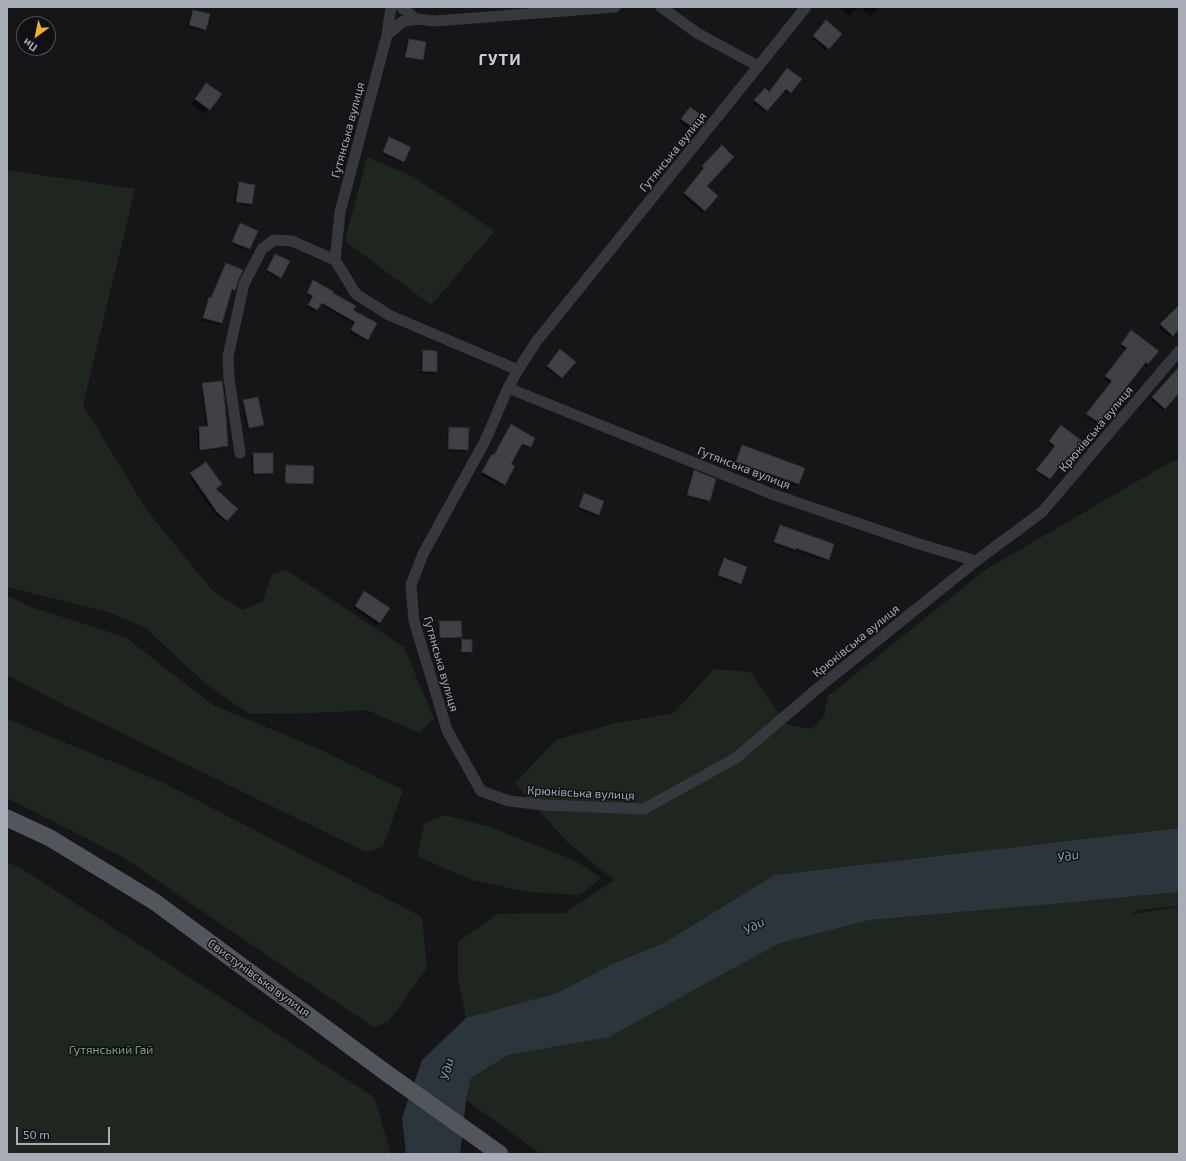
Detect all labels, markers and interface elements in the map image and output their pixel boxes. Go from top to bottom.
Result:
north arrow [16,16,56,56]
text: Пн [20,36,39,55]
district label: ГУТИ [478,50,522,70]
street label: Гутянська вулиця [328,80,368,180]
street label: Гутянська вулиця [636,109,710,195]
street label: Крюківська вулиця [1056,383,1136,475]
street label: Гутянська вулиця [695,444,793,492]
street label: Крюківська вулиця [810,602,902,680]
street label: Гутянська вулиця [420,615,462,713]
street label: Крюківська вулиця [527,783,635,803]
water label: Уди [1056,847,1080,865]
water label: Уди [741,914,767,938]
street label: Свистунівська вулиця [205,936,313,1020]
park label: Гутянський Гай [69,1043,153,1057]
water label: Уди [437,1056,457,1082]
scale bar [18,1119,112,1145]
text: 50 m [23,1127,50,1141]

